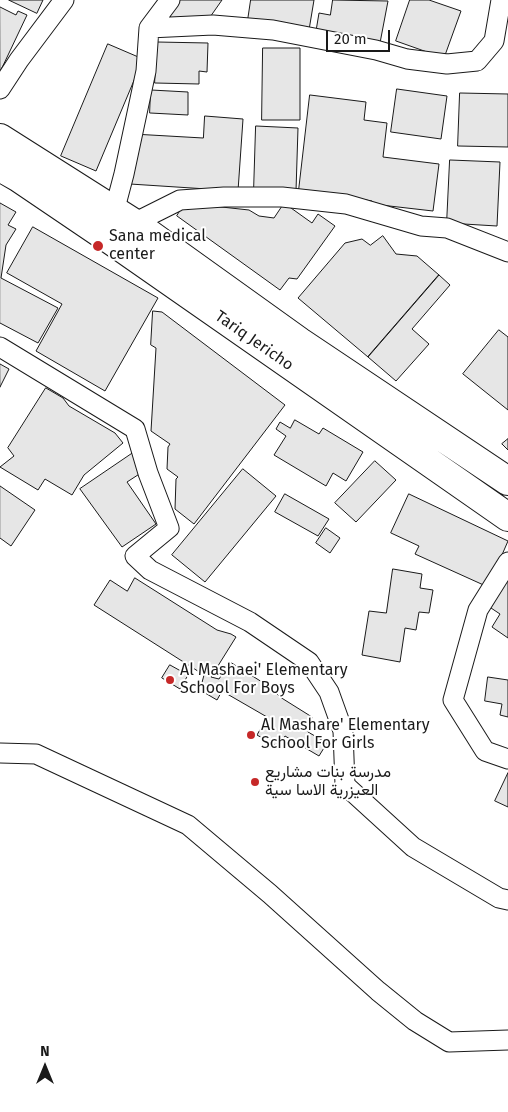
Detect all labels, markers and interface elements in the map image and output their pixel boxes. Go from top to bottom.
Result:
scale bar [328,20,392,52]
text: 20 m [334,30,367,48]
place label: Sana medical center [109,227,206,265]
marker: Sana medical center [91,239,105,253]
street label: Tariq Jericho [211,307,297,375]
place label: Al Mashaei' Elementary School For Boys [180,661,348,699]
marker: Al Mashaei' Elementary School For Boys [164,674,176,686]
place label: Al Mashare' Elementary School For Girls [261,716,430,754]
marker: Al Mashare' Elementary School For Girls [245,729,257,741]
place label: مدرسة بنات مشاريع العيزرية الاسا سية [265,763,391,801]
marker: مدرسة بنات مشاريع العيزرية الاسا سية [249,776,261,788]
north arrow [20,1042,70,1092]
text: N [40,1043,50,1060]

